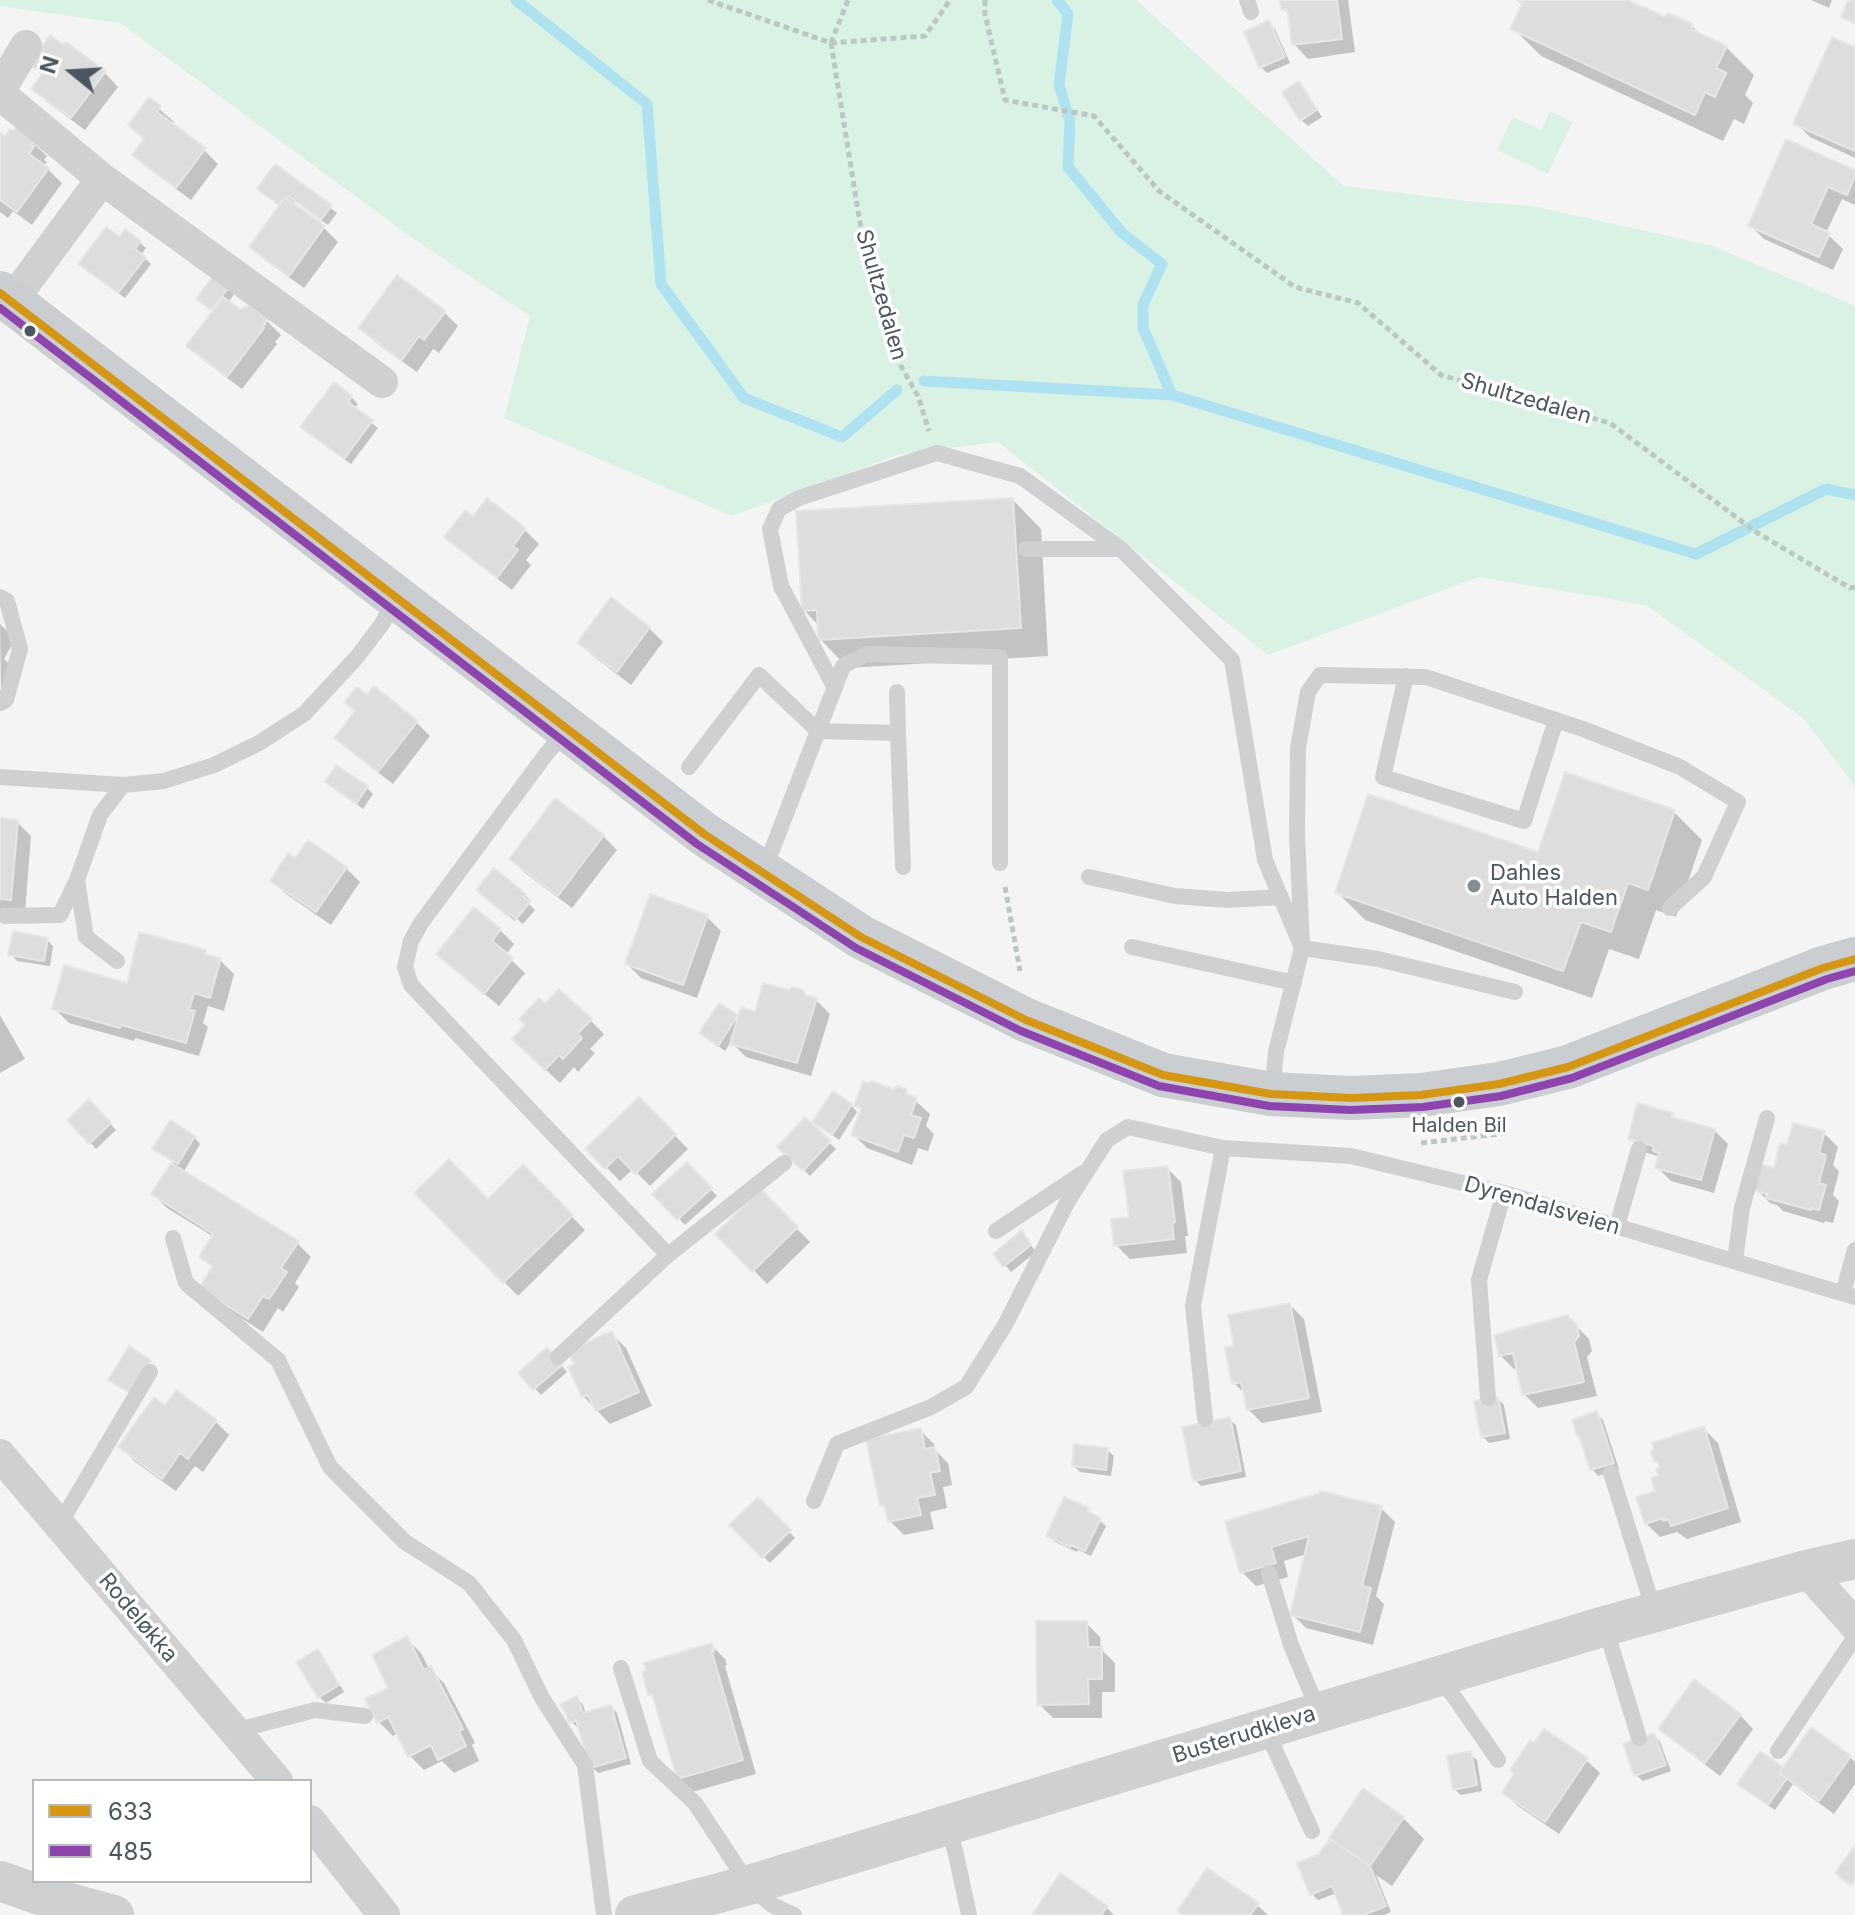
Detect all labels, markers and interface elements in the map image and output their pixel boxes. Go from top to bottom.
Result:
north arrow [32,32,112,112]
text: N [34,53,64,77]
street label: Shultzedalen [850,227,912,363]
unlabelled marker [22,323,38,339]
street label: Shultzedalen [1458,368,1594,430]
place label: Dahles Auto Halden [1490,860,1618,912]
marker: Dahles Auto Halden [1465,877,1483,895]
marker: Halden Bil [1451,1094,1467,1110]
place label: Halden Bil [1411,1114,1507,1138]
street label: Dyrendalsveien [1461,1171,1623,1241]
street label: Rodeløkka [93,1568,183,1668]
street label: Busterudkleva [1169,1701,1319,1769]
legend [32,1779,312,1883]
text: 633 [108,1797,153,1826]
text: 485 [108,1837,153,1866]

